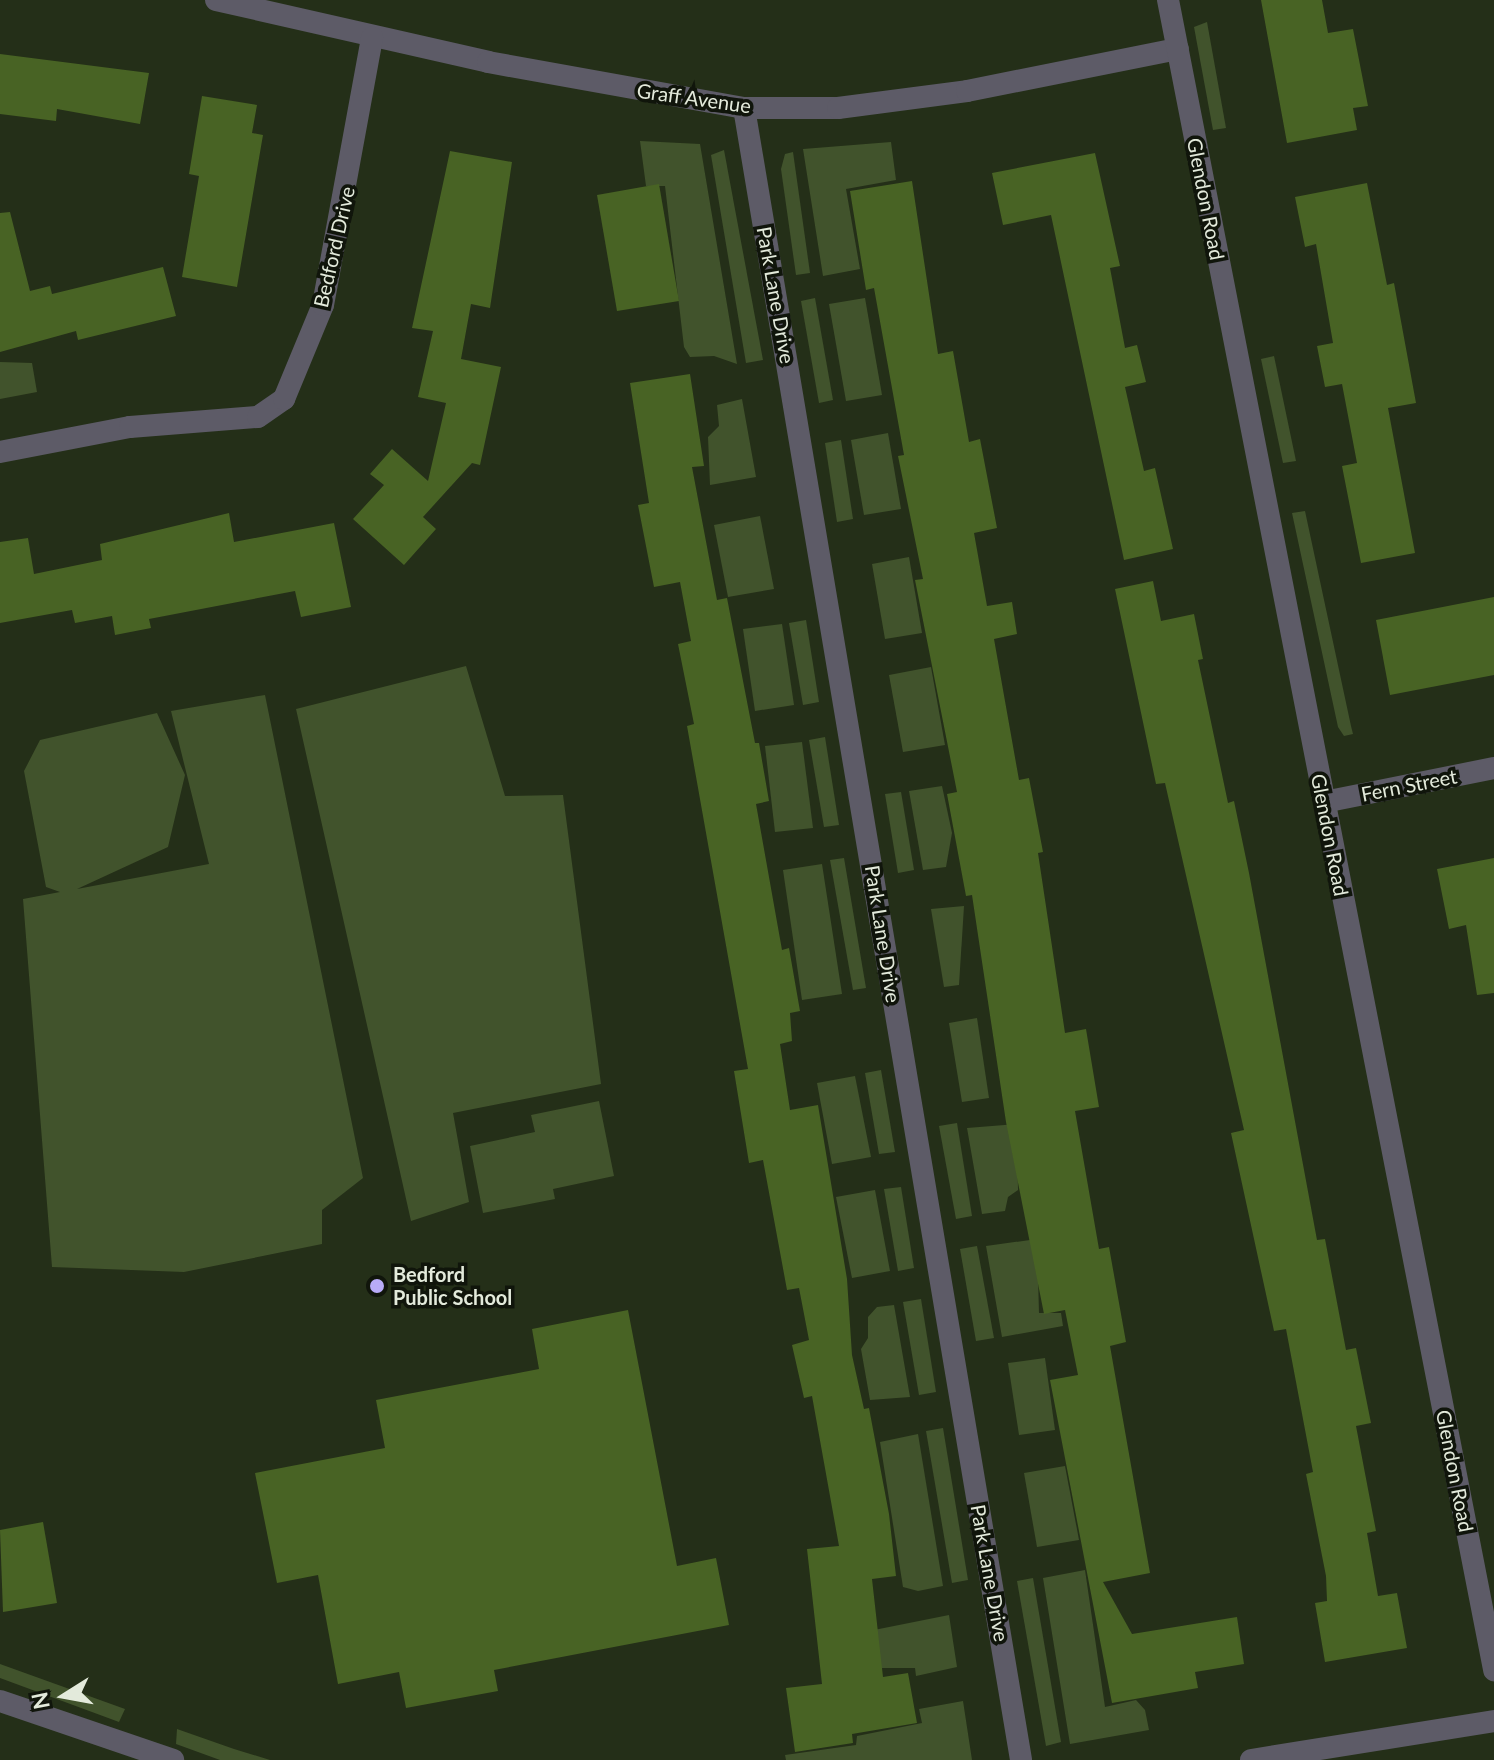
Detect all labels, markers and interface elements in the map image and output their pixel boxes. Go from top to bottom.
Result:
street label: Graff Avenue [635,78,753,118]
street label: Glendon Road [1182,136,1230,262]
street label: Bedford Drive [308,184,360,310]
street label: Park Lane Drive [752,225,800,365]
street label: Fern Street [1359,764,1459,806]
street label: Glendon Road [1306,772,1354,898]
street label: Park Lane Drive [860,864,906,1004]
place label: Bedford Public School [393,1262,512,1309]
marker: Bedford Public School [368,1277,386,1295]
street label: Glendon Road [1431,1408,1479,1534]
street label: Park Lane Drive [966,1503,1014,1643]
north arrow [24,1656,104,1736]
text: N [25,1690,55,1712]

